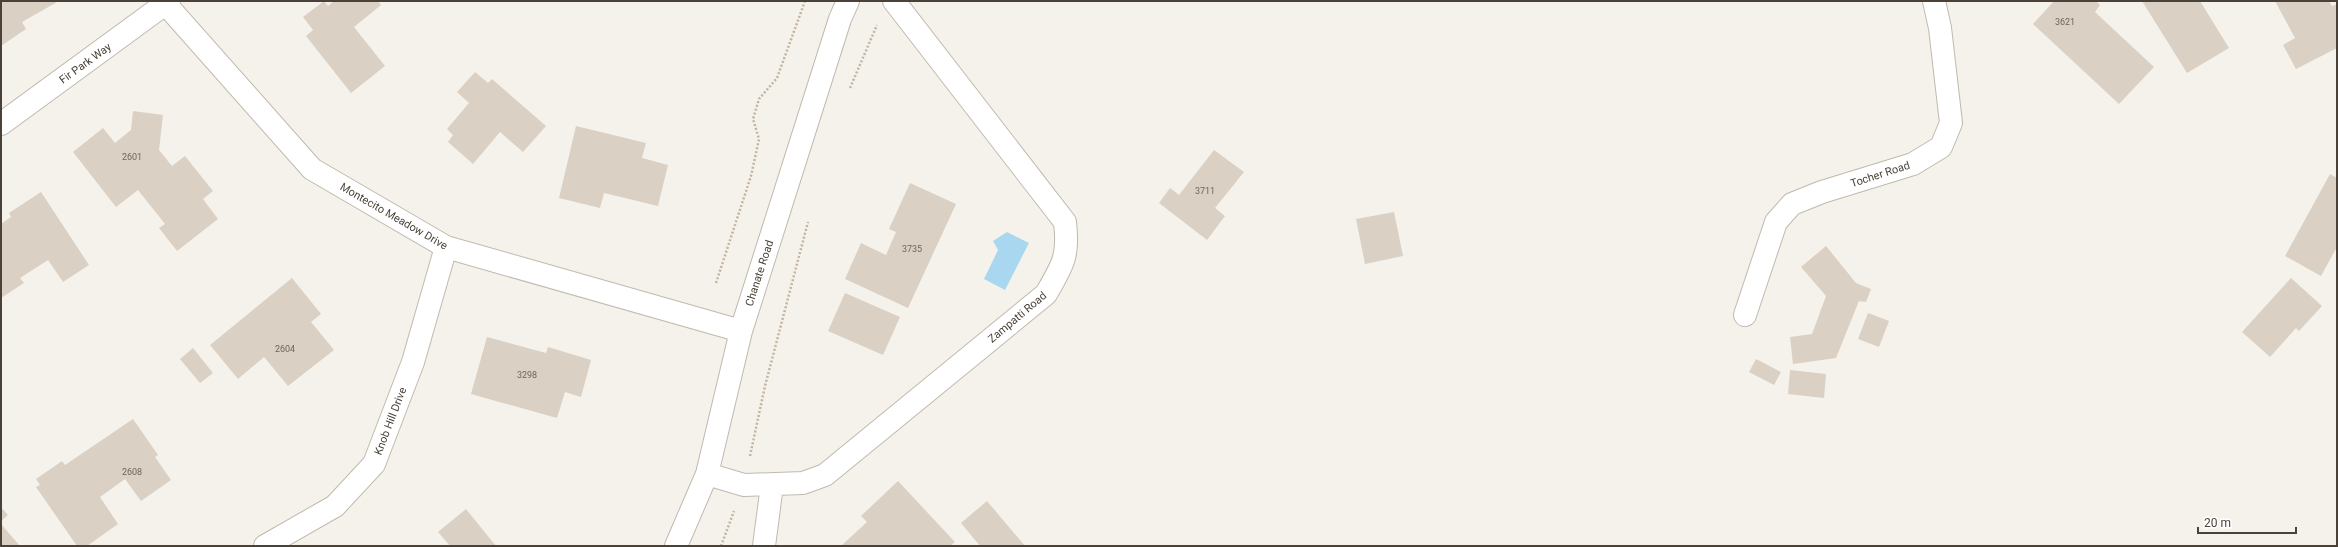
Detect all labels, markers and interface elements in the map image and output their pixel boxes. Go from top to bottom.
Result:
house number: 3621 [2055,17,2075,27]
street label: Fir Park Way [57,40,114,87]
house number: 2601 [122,152,142,162]
street label: Tocher Road [1849,159,1911,190]
street label: Montecito Meadow Drive [338,180,450,253]
house number: 3711 [1195,186,1215,196]
street label: Chanate Road [743,238,776,308]
house number: 3735 [902,244,922,254]
street label: Zampatti Road [985,289,1049,346]
house number: 2604 [275,344,295,354]
house number: 3298 [517,370,537,380]
street label: Knob Hill Drive [372,385,409,457]
house number: 2608 [122,467,142,477]
scale bar [2198,509,2296,535]
text: 20 m [2204,516,2231,530]

